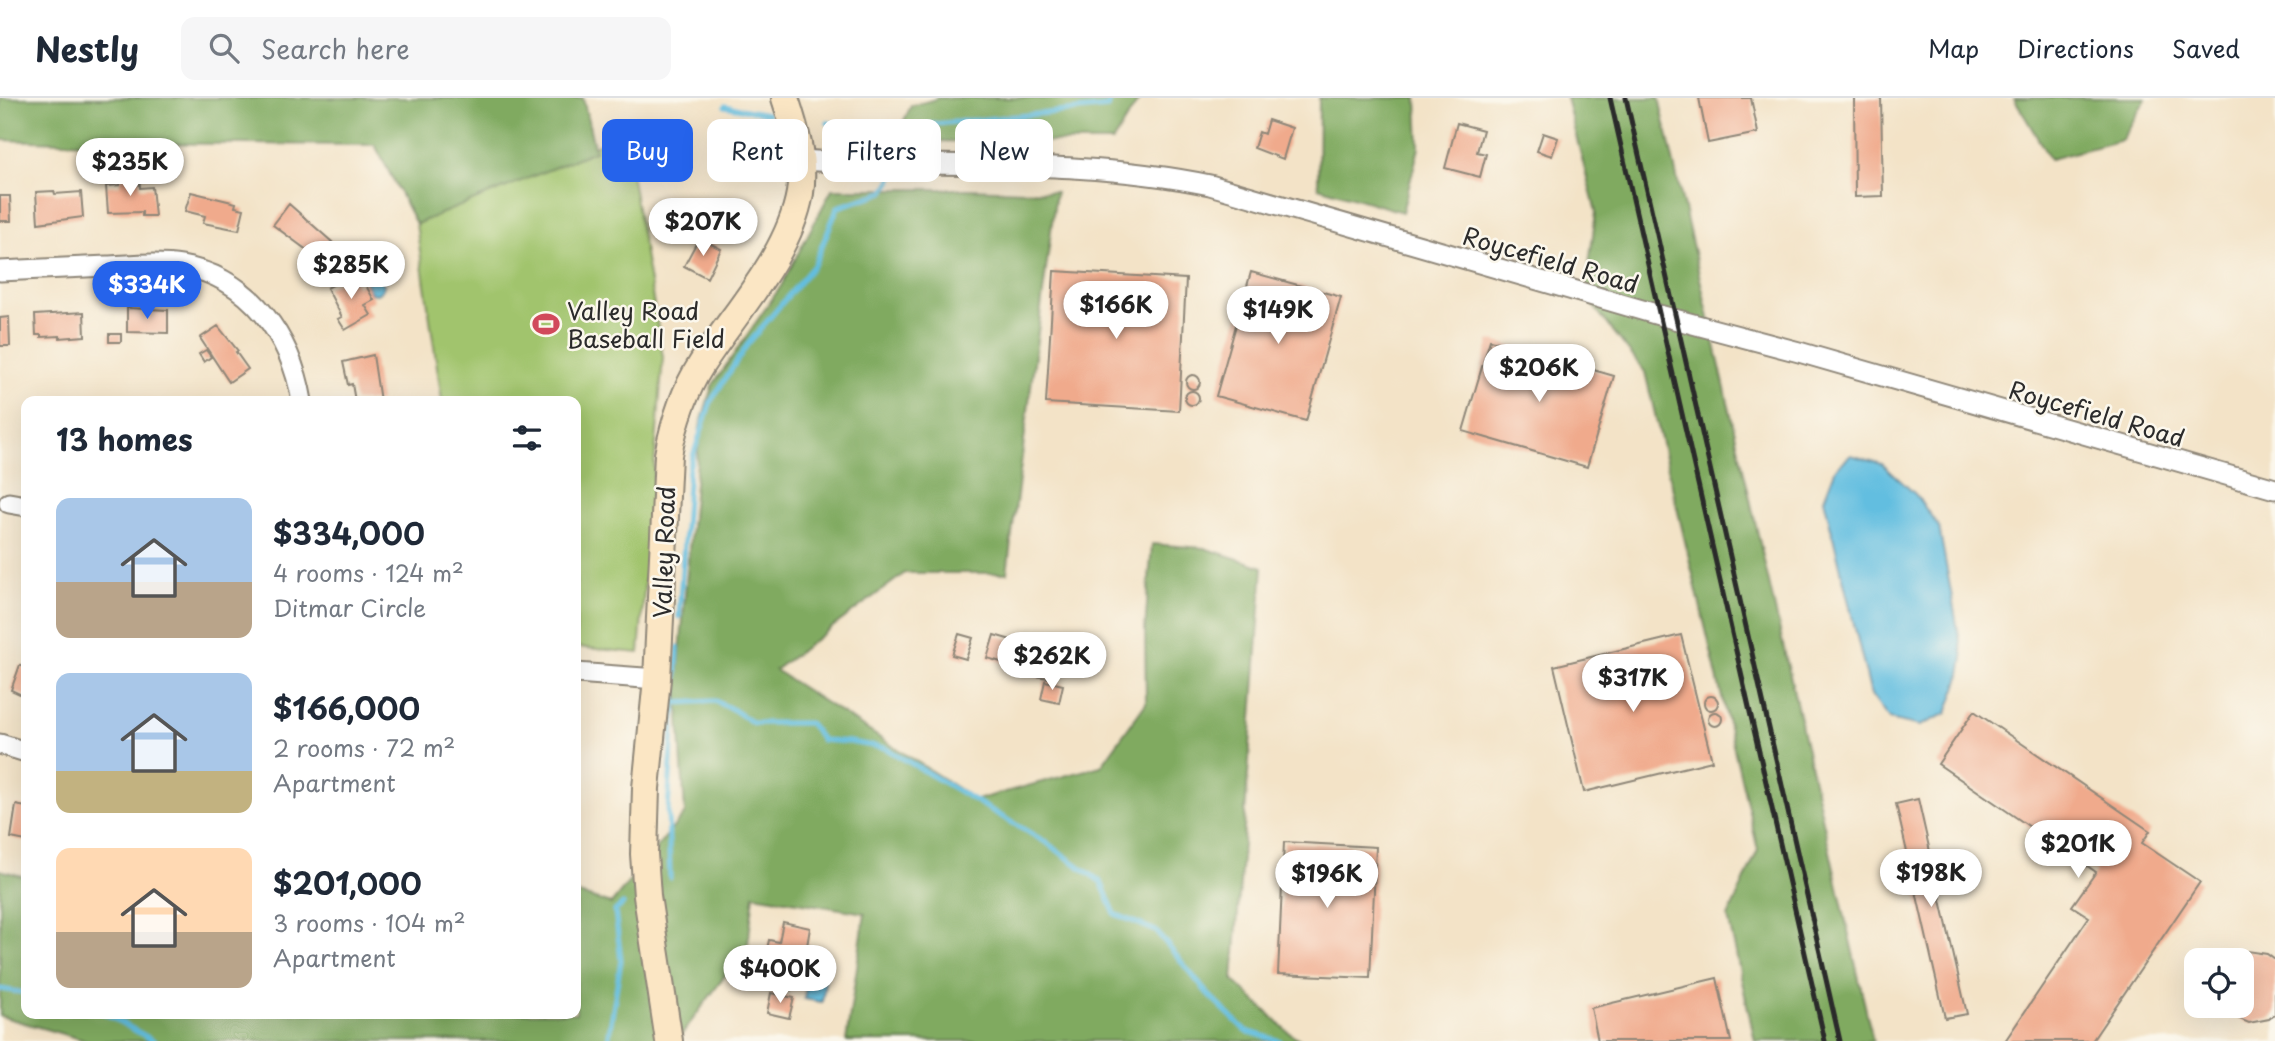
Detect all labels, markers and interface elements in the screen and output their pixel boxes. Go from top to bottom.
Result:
search box [181,17,671,80]
text: Nestly [35,23,139,73]
icon: search [205,29,243,67]
text: Search here [261,29,410,68]
text: Map [1928,30,1979,66]
text: Directions [2017,30,2134,66]
text: Saved [2172,30,2240,66]
chip: Buy [602,119,693,182]
chip: Rent [707,119,808,182]
chip: Filters [822,119,941,182]
chip: New [955,119,1053,182]
pin: $235K [81,139,179,198]
text: $235K [92,143,168,178]
pin: $207K [654,198,752,258]
text: $207K [665,203,741,238]
street label: Roycefield Road [1459,217,1643,301]
pin: $285K [302,242,400,301]
text: $285K [313,246,389,281]
pin: $334K [98,262,196,321]
text: $334K [108,266,186,301]
pin: $166K [1067,282,1165,341]
text: $166K [1079,286,1153,321]
pin: $149K [1229,286,1327,346]
text: $149K [1243,291,1313,326]
place label: Valley Road Baseball Field [567,292,725,356]
sports icon: Valley Road Baseball Field [531,309,561,339]
pin: $206K [1490,344,1588,404]
text: $206K [1499,349,1579,384]
street label: Roycefield Road [2005,371,2189,455]
text: 13 homes [56,416,193,461]
icon: filters [508,419,546,457]
street label: Valley Road [643,485,683,619]
text: $334,000 [273,510,425,555]
icon: home [112,526,196,610]
text: 4 rooms · 124 m² [273,555,464,590]
text: Ditmar Circle [273,590,426,625]
pin: $262K [1003,632,1101,692]
text: $262K [1013,637,1091,672]
pin: $317K [1584,654,1682,714]
text: $317K [1598,659,1668,694]
text: $166,000 [273,685,420,730]
icon: home [112,701,196,785]
text: 2 rooms · 72 m² [273,730,455,765]
text: Apartment [273,765,396,800]
pin: $201K [2029,820,2127,880]
text: $201K [2041,825,2115,860]
pin: $196K [1278,850,1376,910]
pin: $198K [1882,850,1980,909]
text: $198K [1896,854,1966,889]
text: $196K [1291,855,1363,890]
text: $201,000 [273,860,422,905]
icon: home [112,876,196,960]
text: 3 rooms · 104 m² [273,905,466,940]
text: Apartment [273,940,396,975]
pin: $400K [731,946,829,1005]
map controls [2184,948,2254,1018]
button: locate [2184,948,2254,1018]
text: $400K [739,950,821,985]

